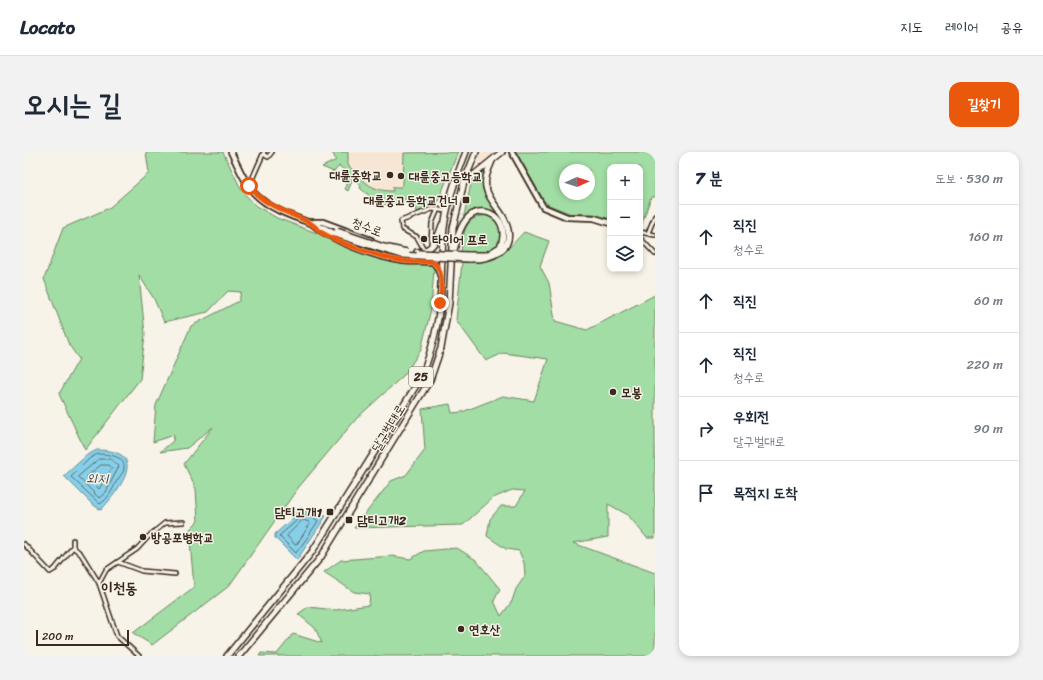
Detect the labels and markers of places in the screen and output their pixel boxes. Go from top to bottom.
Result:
place label: 대륜중학교 [329,164,382,187]
place label: 대륜중고등학교 [408,165,482,188]
marker: 대륜중학교 [385,170,395,180]
marker: 대륜중고등학교 [396,171,406,181]
place label: 대륜중고등학교건너 [363,189,458,212]
marker: 대륜중고등학교건너 [461,195,471,205]
place label: 타이어 프로 [432,228,488,251]
marker: 타이어 프로 [419,234,429,244]
place label: 모봉 [621,381,642,404]
marker: 모봉 [608,387,618,397]
place label: 담티고개1 [275,501,322,524]
marker: 담티고개1 [325,507,335,517]
place label: 담티고개2 [357,509,407,532]
marker: 담티고개2 [344,515,354,525]
place label: 방공포병학교 [151,526,214,549]
marker: 방공포병학교 [138,532,148,542]
place label: 연호산 [469,618,501,641]
marker: 연호산 [456,624,466,634]

